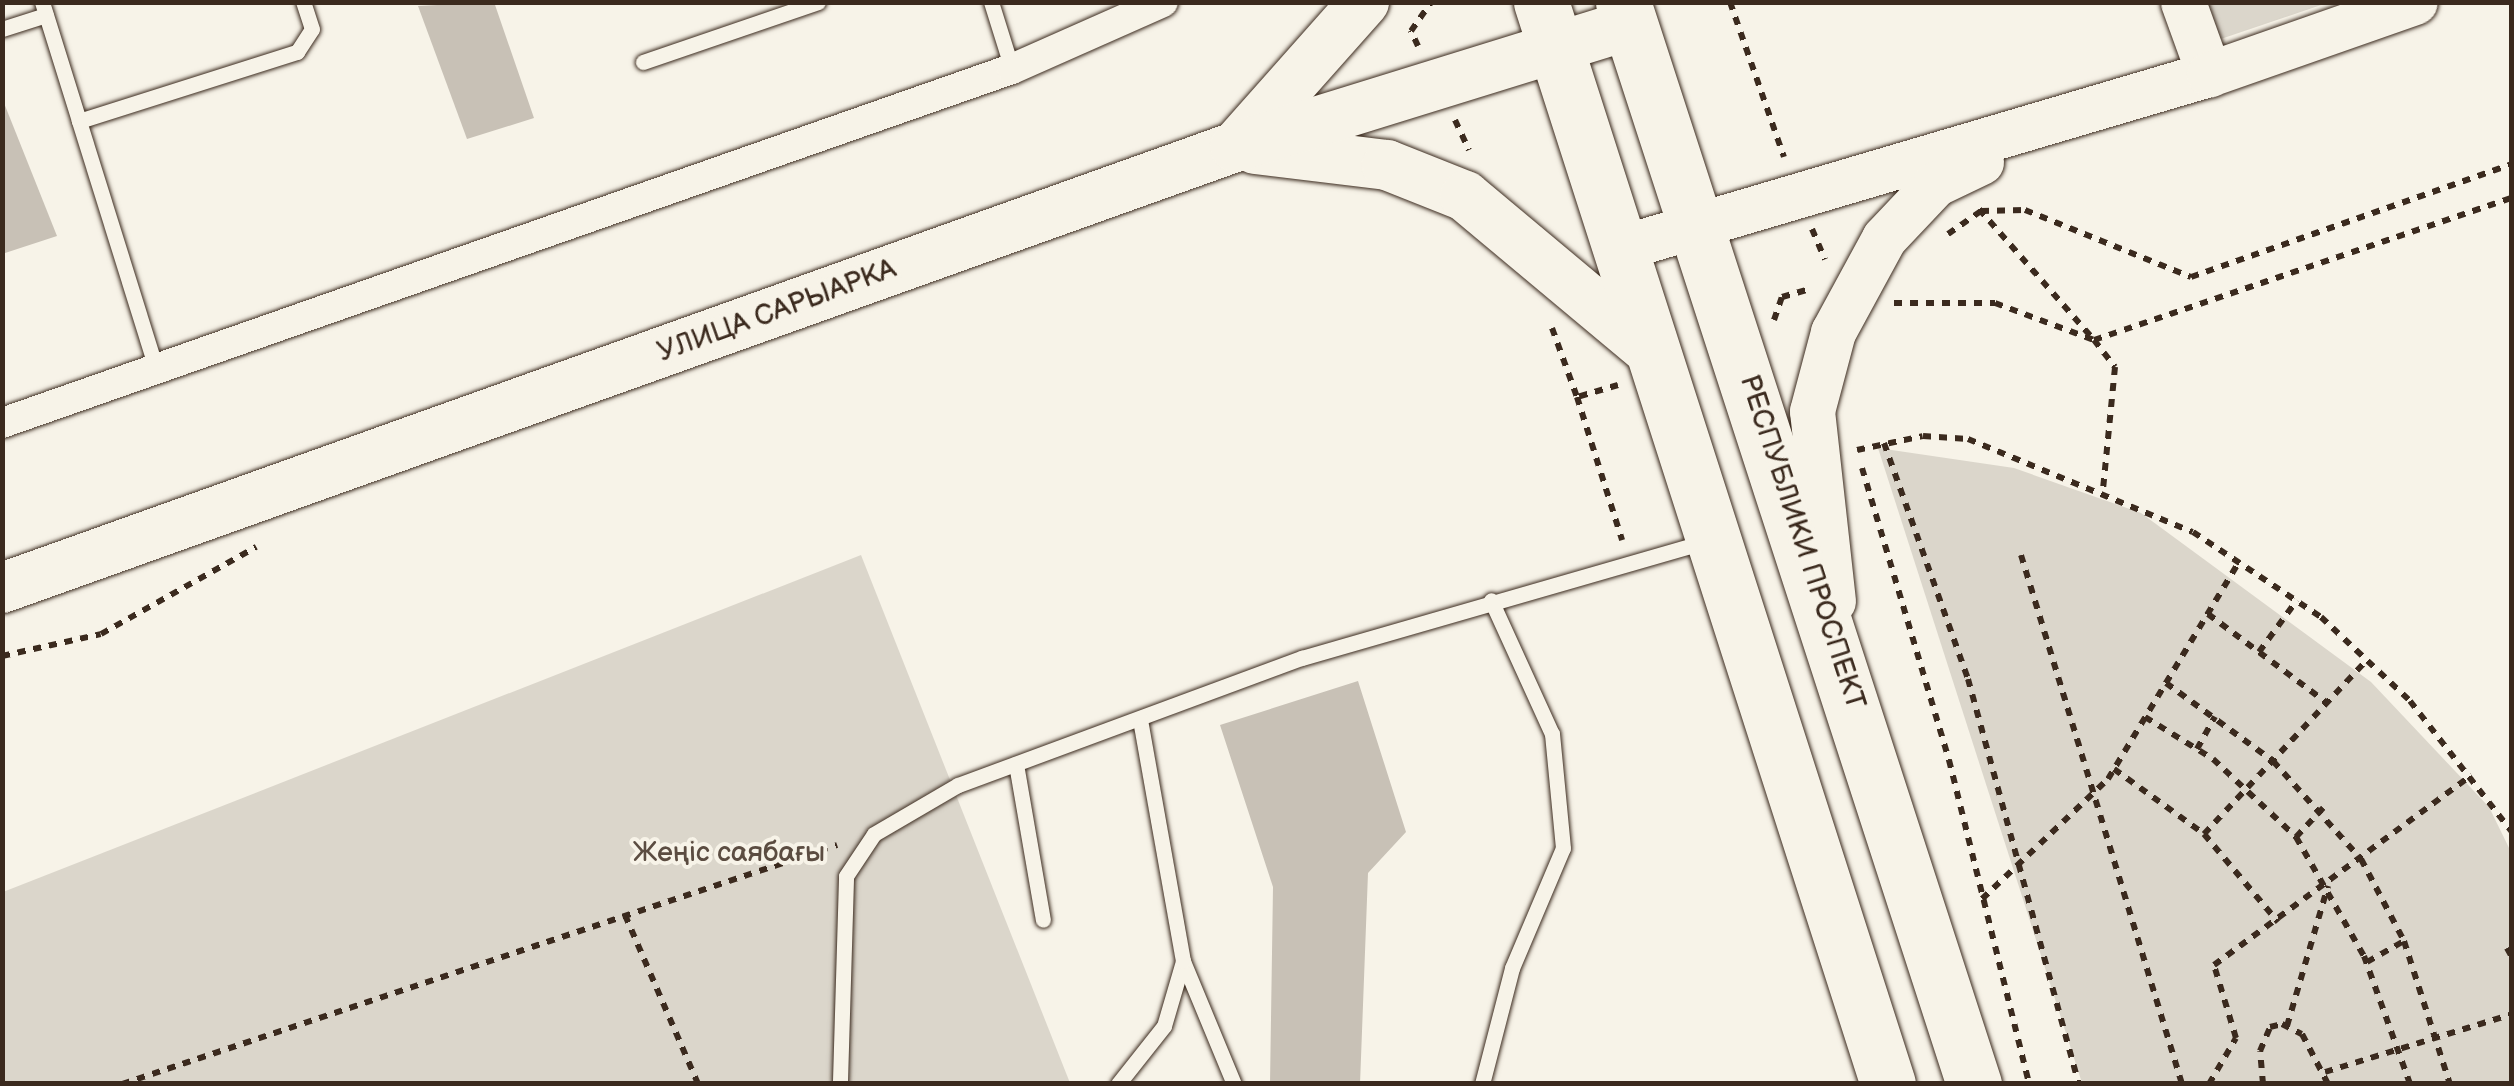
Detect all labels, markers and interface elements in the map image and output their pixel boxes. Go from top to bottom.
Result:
street label: УЛИЦА САРЫАРКА [653,252,901,370]
street label: РЕСПУБЛИКИ ПРОСПЕКТ [1732,371,1872,713]
park label: Жеңіс саябағы [633,836,825,870]

